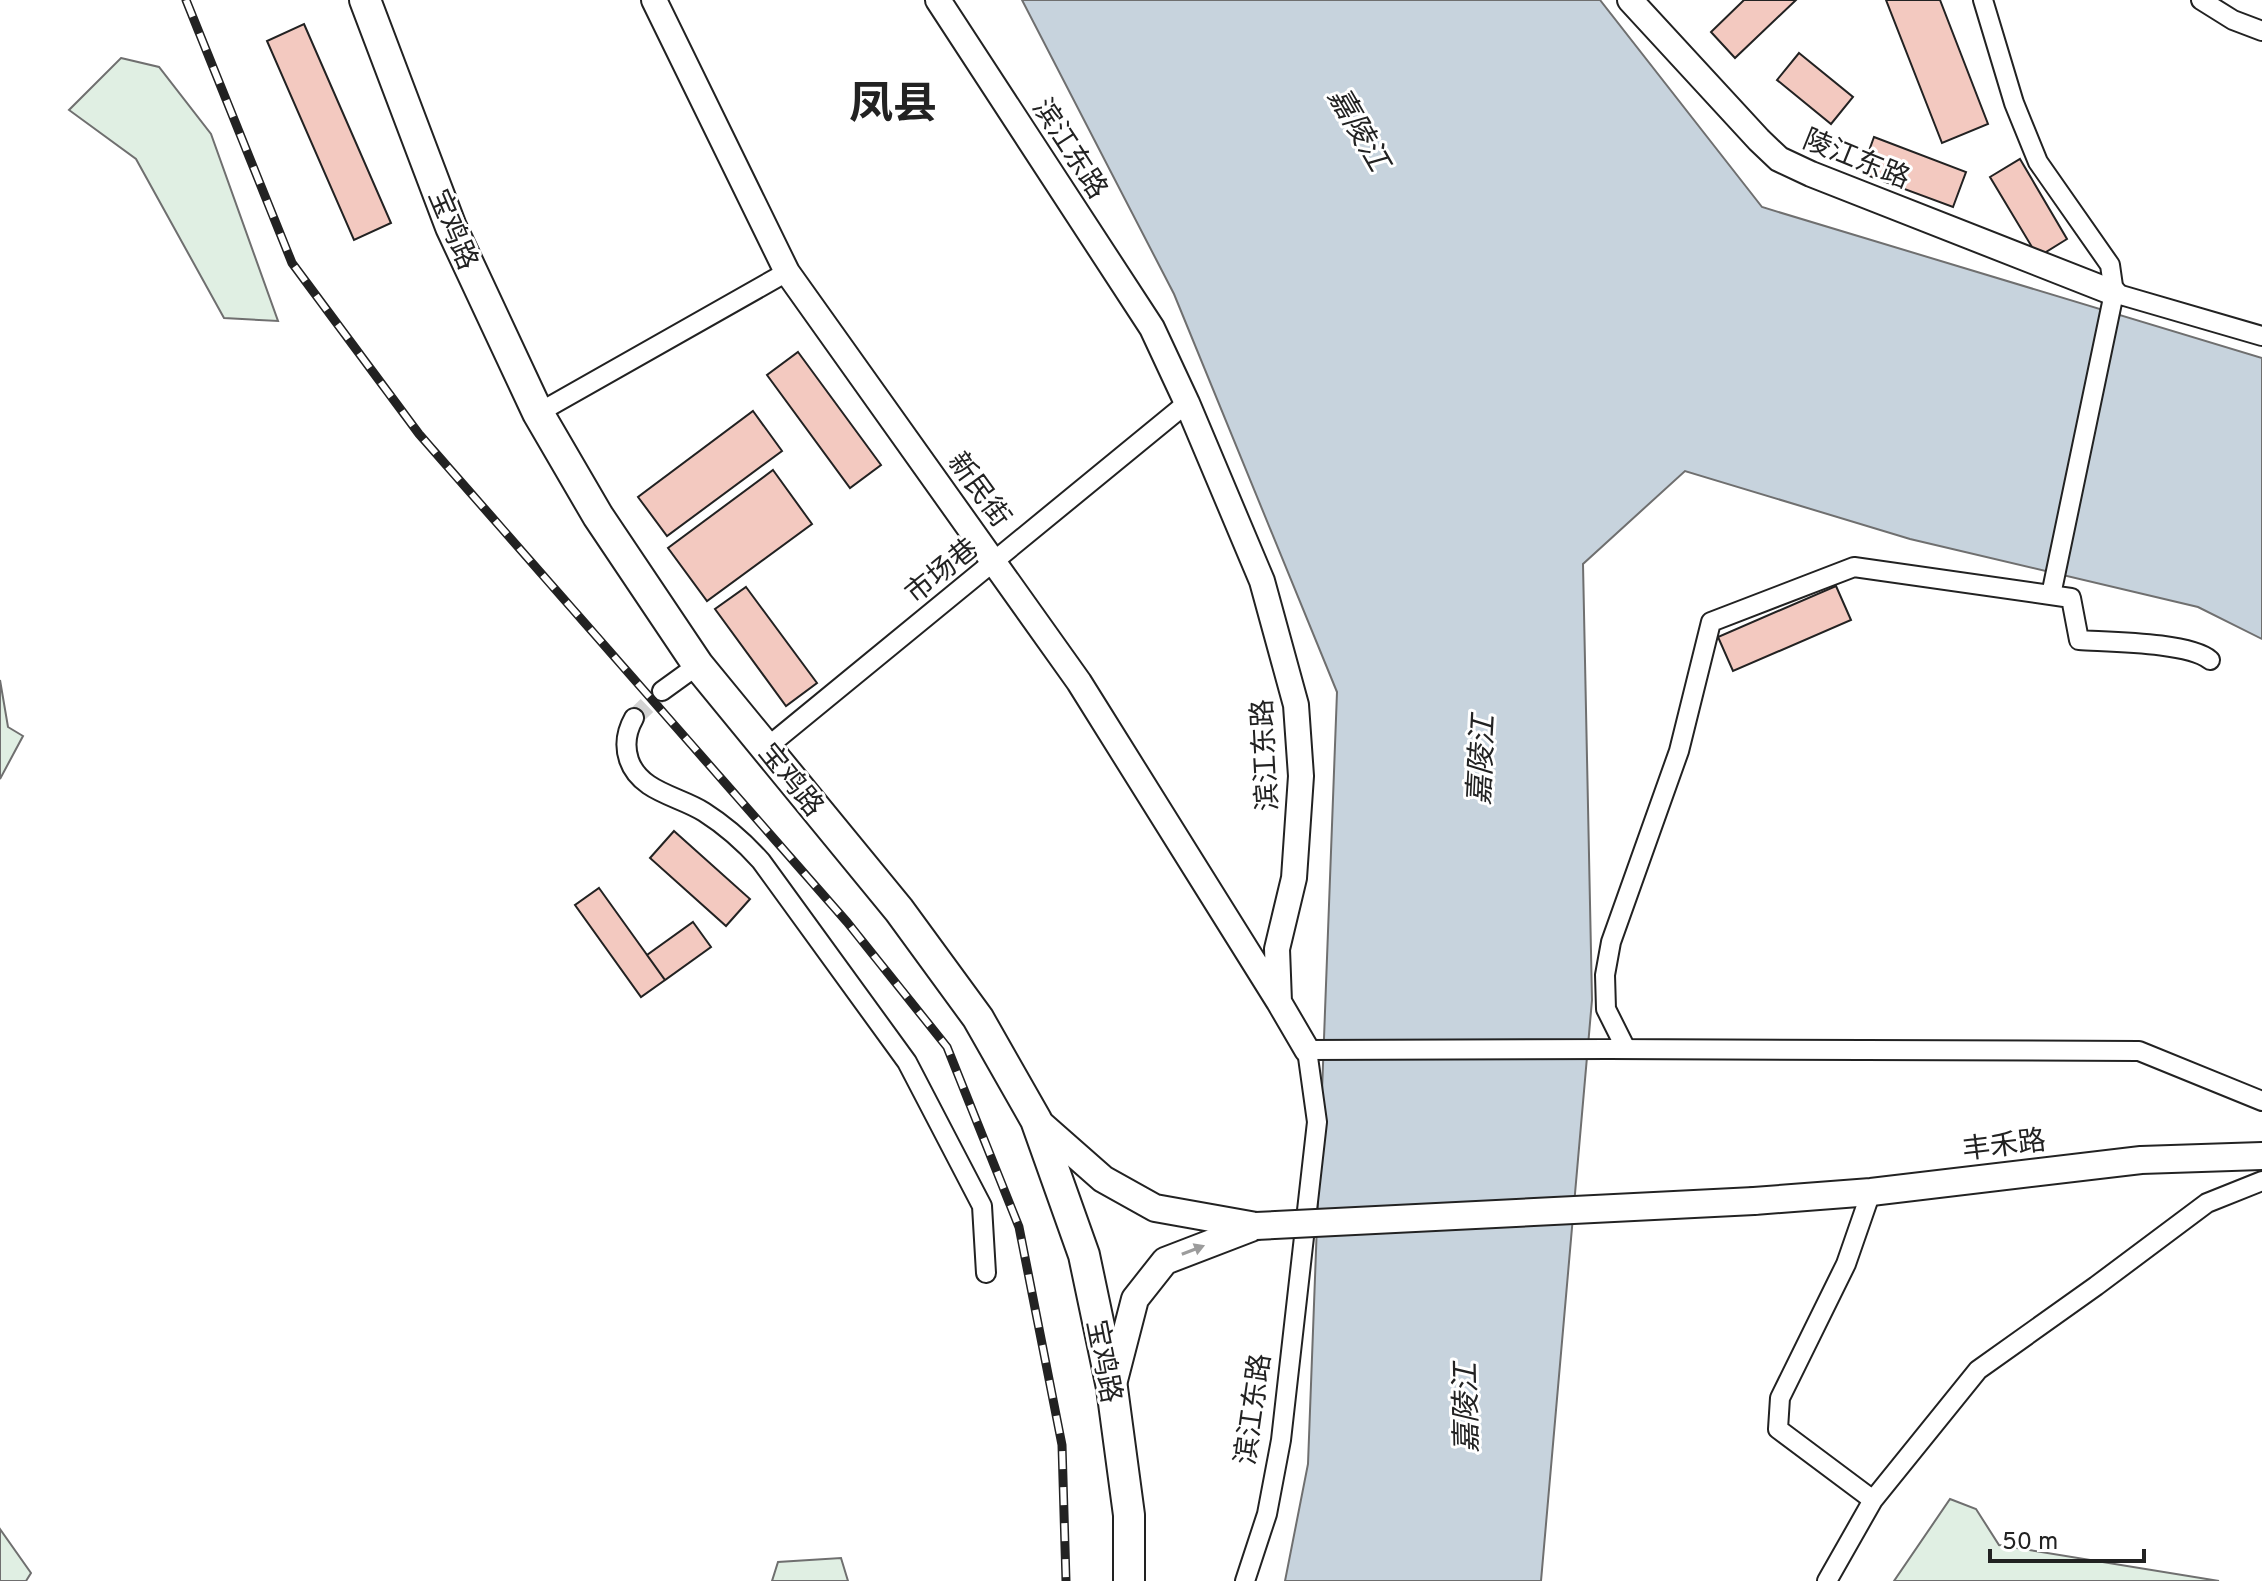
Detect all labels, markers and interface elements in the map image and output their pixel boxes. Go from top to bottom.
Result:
district label: 凤县 [849,79,937,135]
water label: 嘉陵江 [1318,82,1397,181]
street label: 滨江东路 [1023,93,1114,206]
street label: 陵江东路 [1797,123,1915,198]
street label: 宝鸡路 [418,184,484,276]
street label: 新民街 [938,446,1017,535]
street label: 市场巷 [899,532,987,613]
street label: 滨江东路 [1246,698,1288,812]
water label: 嘉陵江 [1463,711,1504,806]
street label: 宝鸡路 [749,737,830,825]
street label: 丰禾路 [1960,1124,2048,1170]
one-way arrow [1181,1243,1205,1256]
street label: 宝鸡路 [1076,1317,1128,1406]
street label: 滨江东路 [1229,1351,1281,1467]
water label: 嘉陵江 [1449,1360,1488,1453]
scale bar [1990,1513,2144,1563]
text: 50 m [2002,1528,2058,1558]

